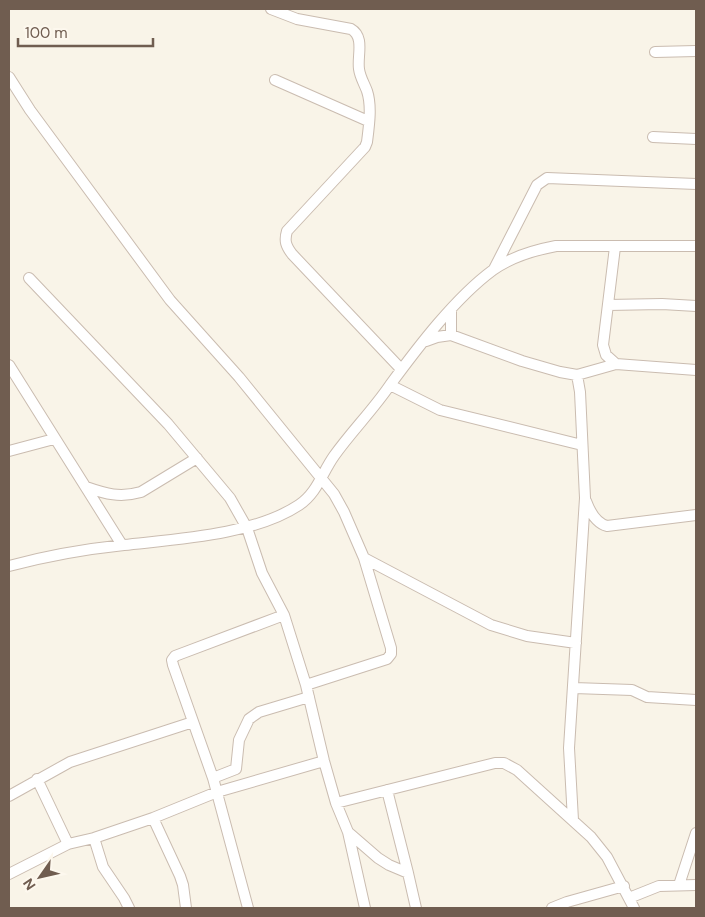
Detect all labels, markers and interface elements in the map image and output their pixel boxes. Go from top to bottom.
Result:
scale bar [18,15,152,47]
text: 100 m [25,23,68,43]
north arrow [15,852,65,902]
text: N [19,875,40,894]

